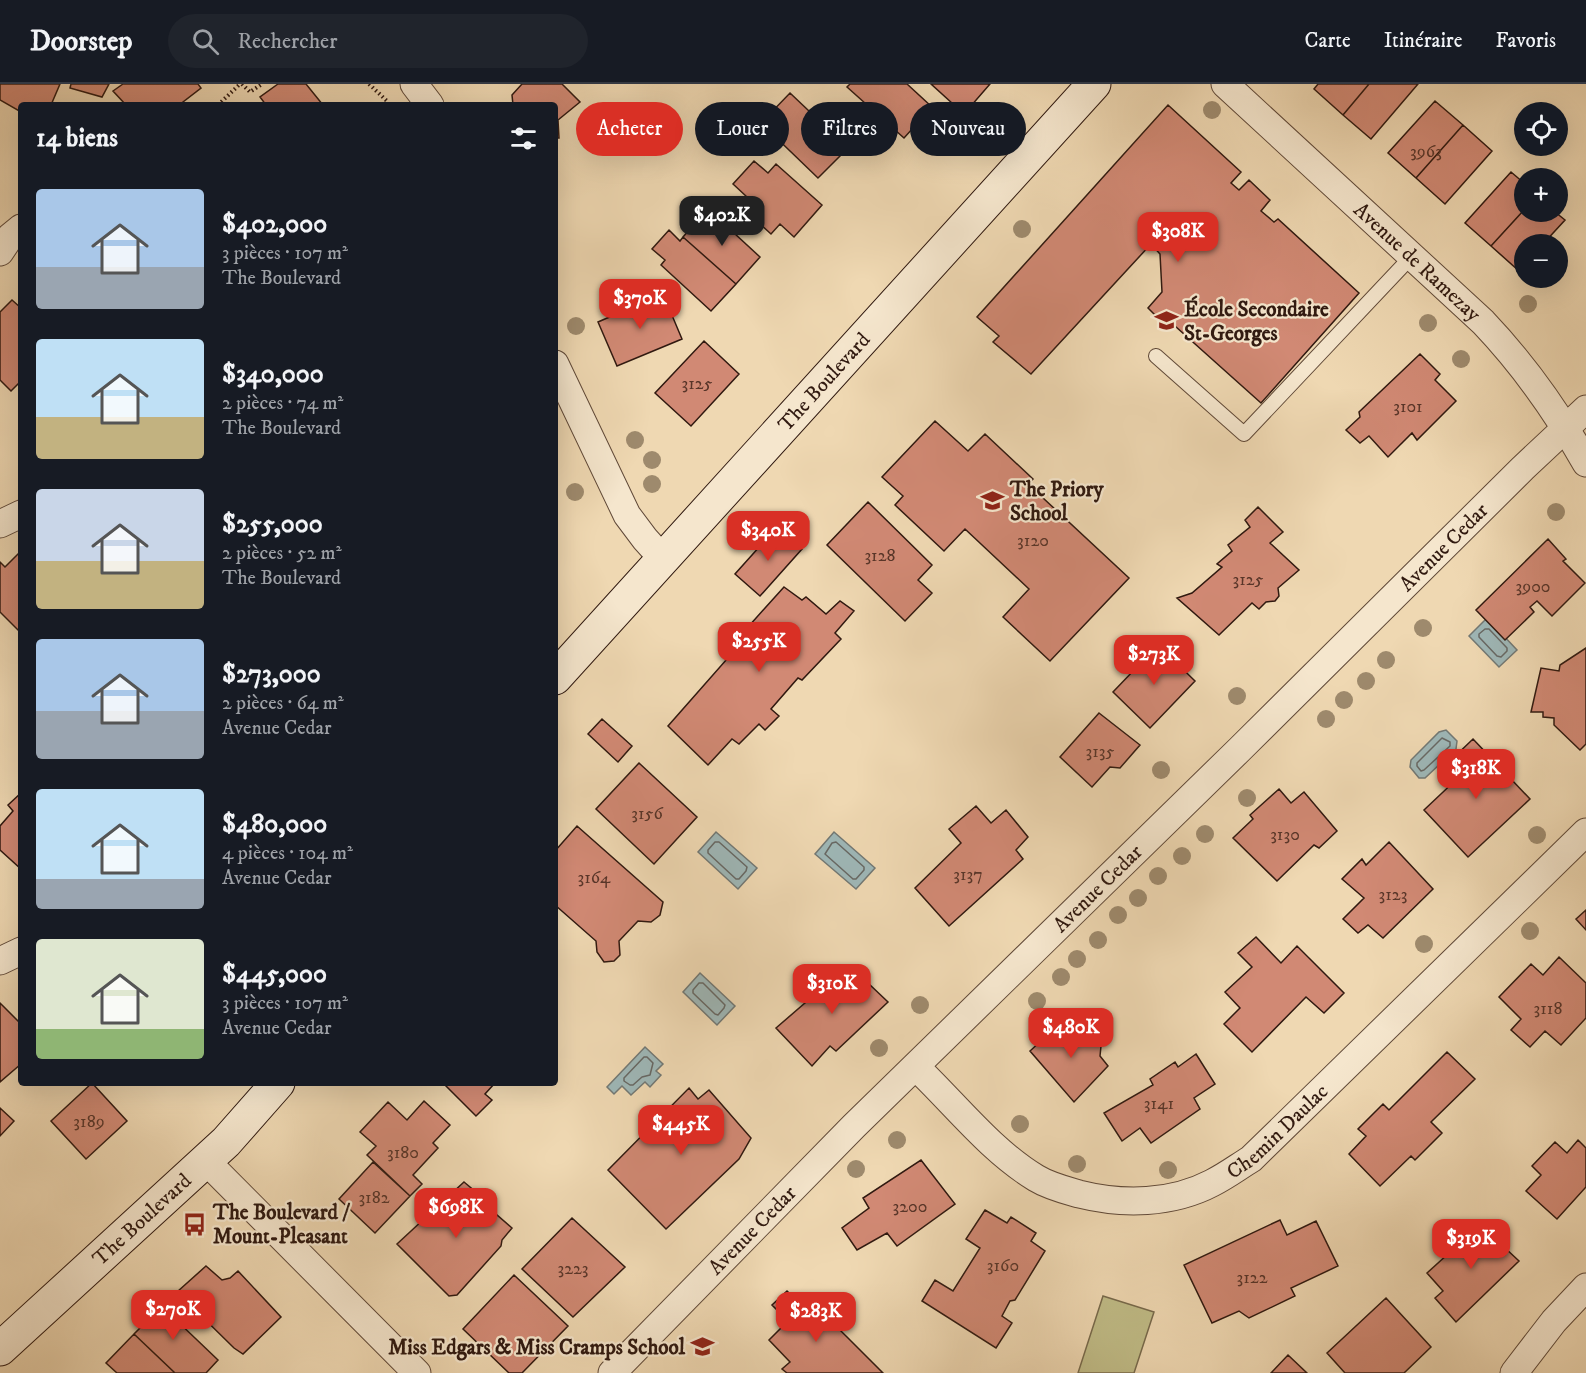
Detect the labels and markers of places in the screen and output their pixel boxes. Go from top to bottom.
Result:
pin: $402K [680,196,764,247]
pin: $308K [1136,212,1220,263]
pin: $370K [598,279,682,330]
place label: École Secondaire St-Georges [1184,295,1329,347]
school or university icon: École Secondaire St-Georges [1153,308,1179,334]
place label: The Priory School [1009,477,1104,527]
school or university icon: The Priory School [979,488,1005,514]
pin: $340K [726,511,810,562]
pin: $255K [717,622,801,673]
pin: $273K [1112,635,1196,686]
pin: $318K [1434,749,1518,800]
pin: $310K [790,964,874,1015]
pin: $480K [1029,1008,1113,1059]
pin: $445K [639,1105,723,1156]
pin: $698K [414,1188,498,1239]
place label: The Boulevard / Mount-Pleasant [212,1200,351,1250]
bus stop icon: The Boulevard / Mount-Pleasant [182,1211,208,1237]
pin: $319K [1429,1219,1513,1270]
pin: $270K [131,1290,215,1341]
pin: $283K [774,1292,858,1343]
school or university icon: Miss Edgars & Miss Cramps School [690,1334,716,1360]
place label: Miss Edgars & Miss Cramps School [388,1335,686,1361]

